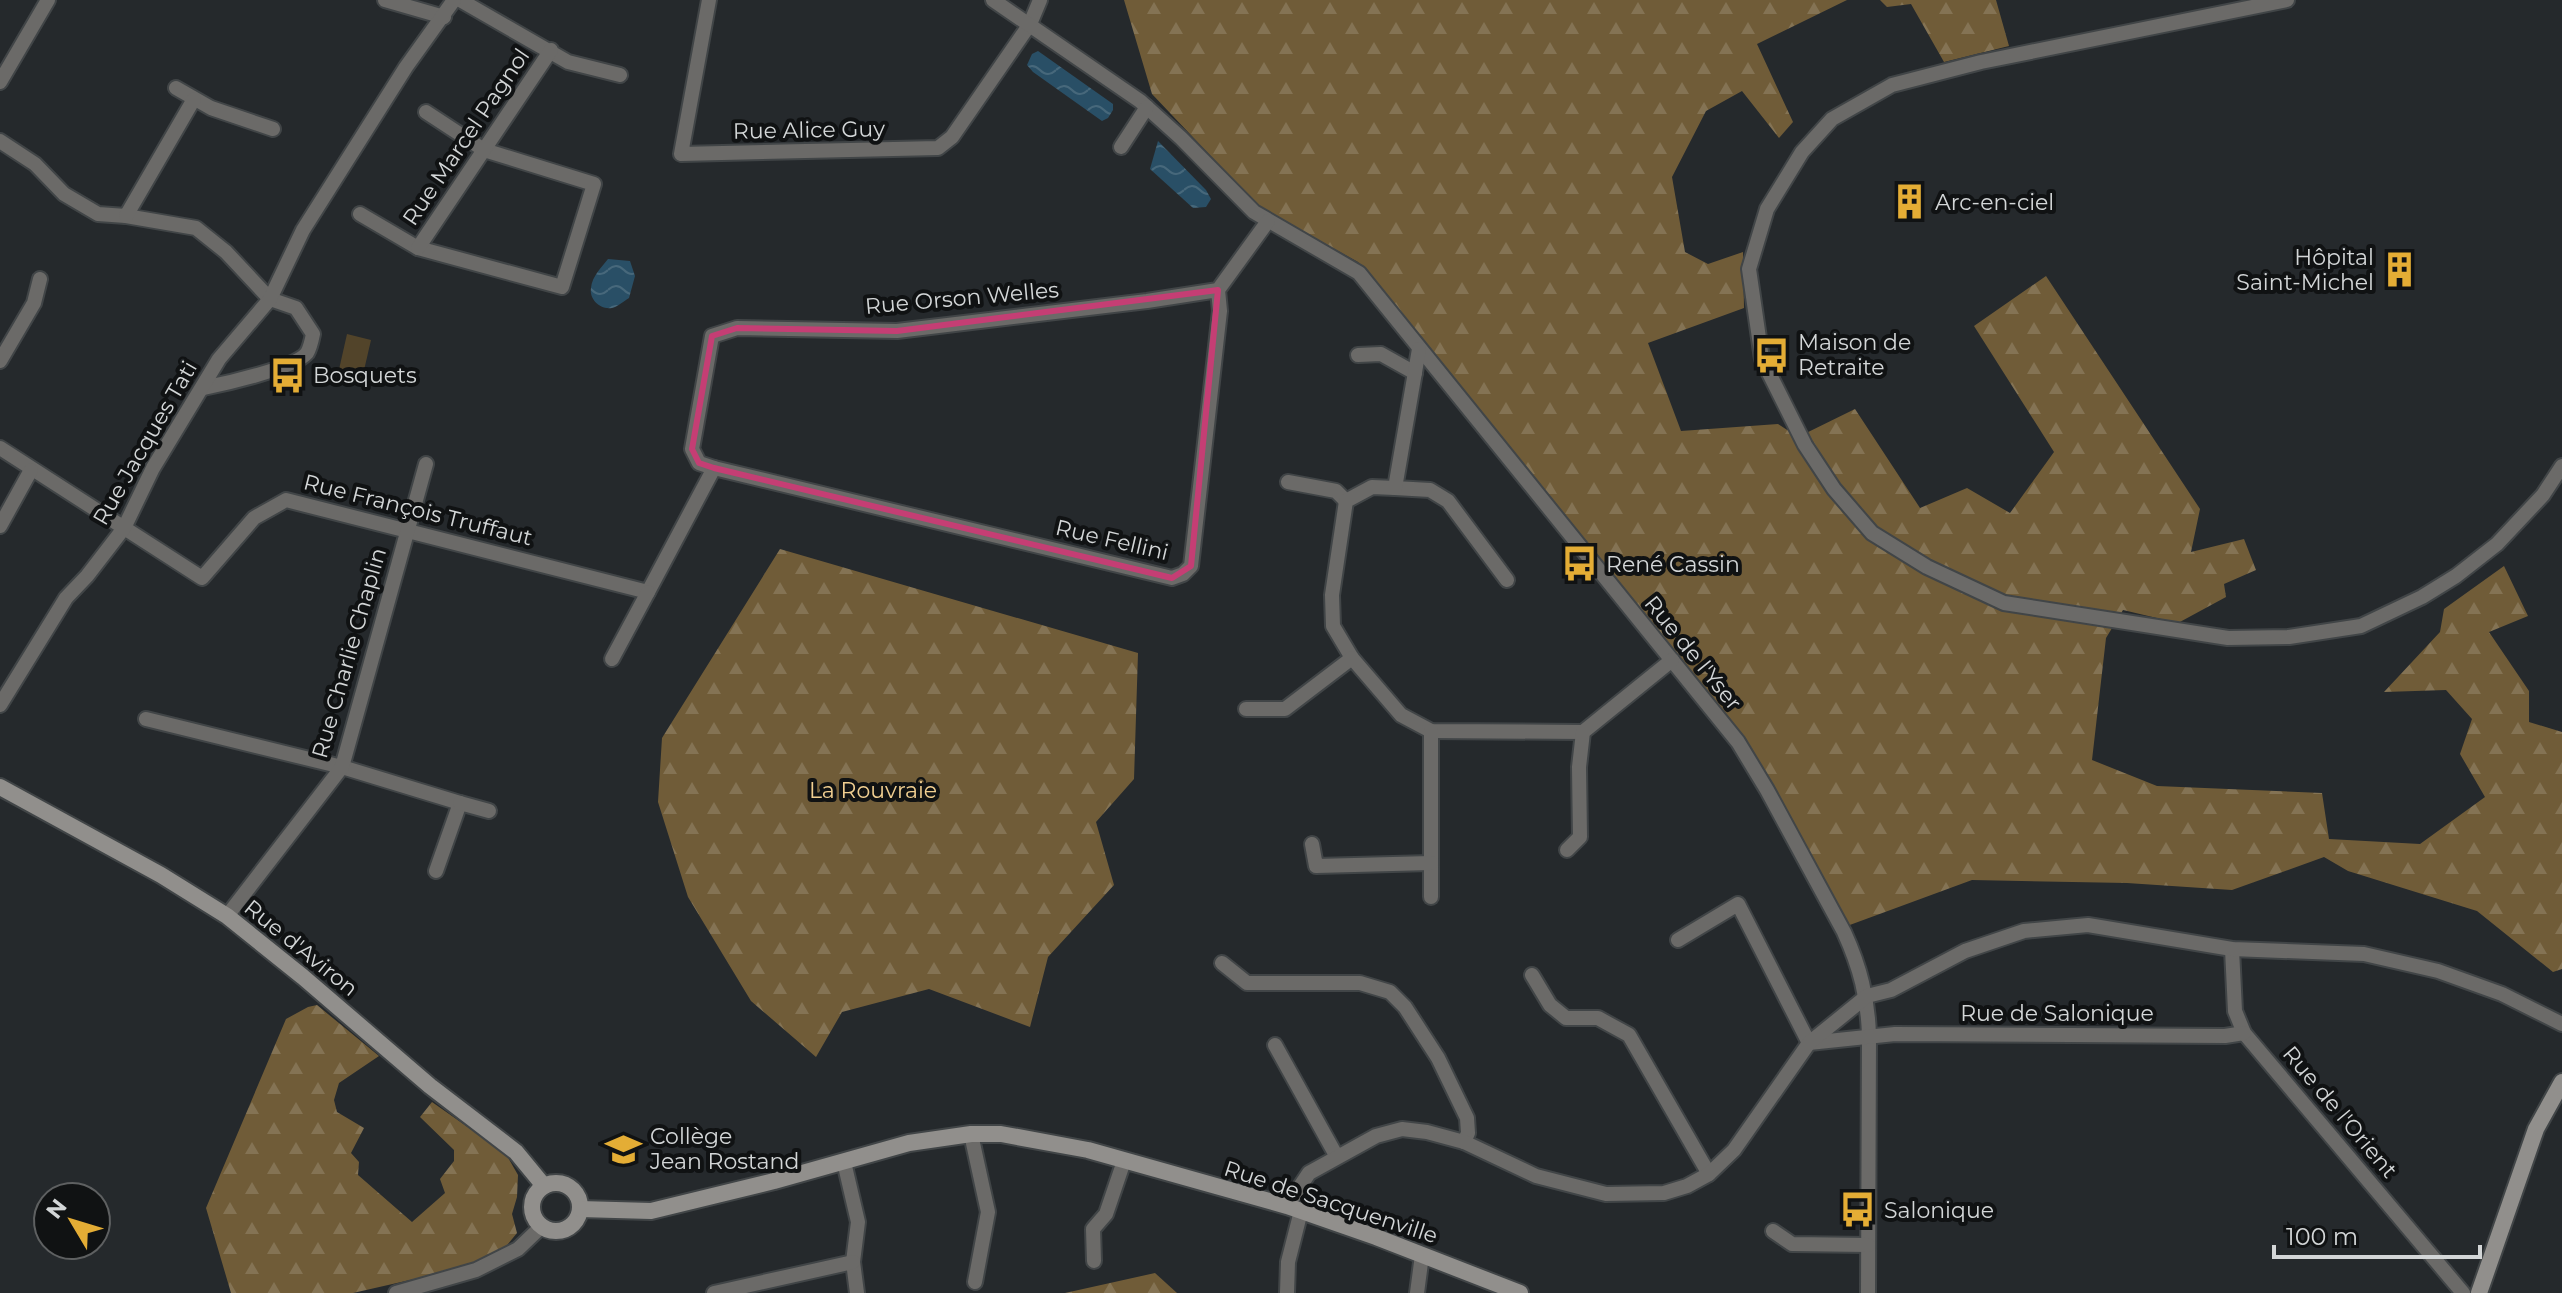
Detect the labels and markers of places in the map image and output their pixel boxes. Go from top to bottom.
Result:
building icon: Arc-en-ciel [1890,183,1928,221]
place label: Arc-en-ciel [1935,189,2054,216]
place label: Hôpital Saint-Michel [2236,244,2374,296]
building icon: Hôpital Saint-Michel [2381,251,2419,289]
place label: Maison de Retraite [1798,329,1911,381]
bus stop icon: Maison de Retraite [1753,336,1791,374]
bus stop icon: Bosquets [268,356,306,394]
place label: Bosquets [313,362,417,389]
bus stop icon: René Cassin [1561,545,1599,583]
place label: René Cassin [1606,551,1740,578]
place label: Collège Jean Rostand [649,1123,799,1175]
school or university icon: Collège Jean Rostand [605,1130,643,1168]
bus stop icon: Salonique [1839,1191,1877,1229]
place label: Salonique [1884,1197,1994,1224]

